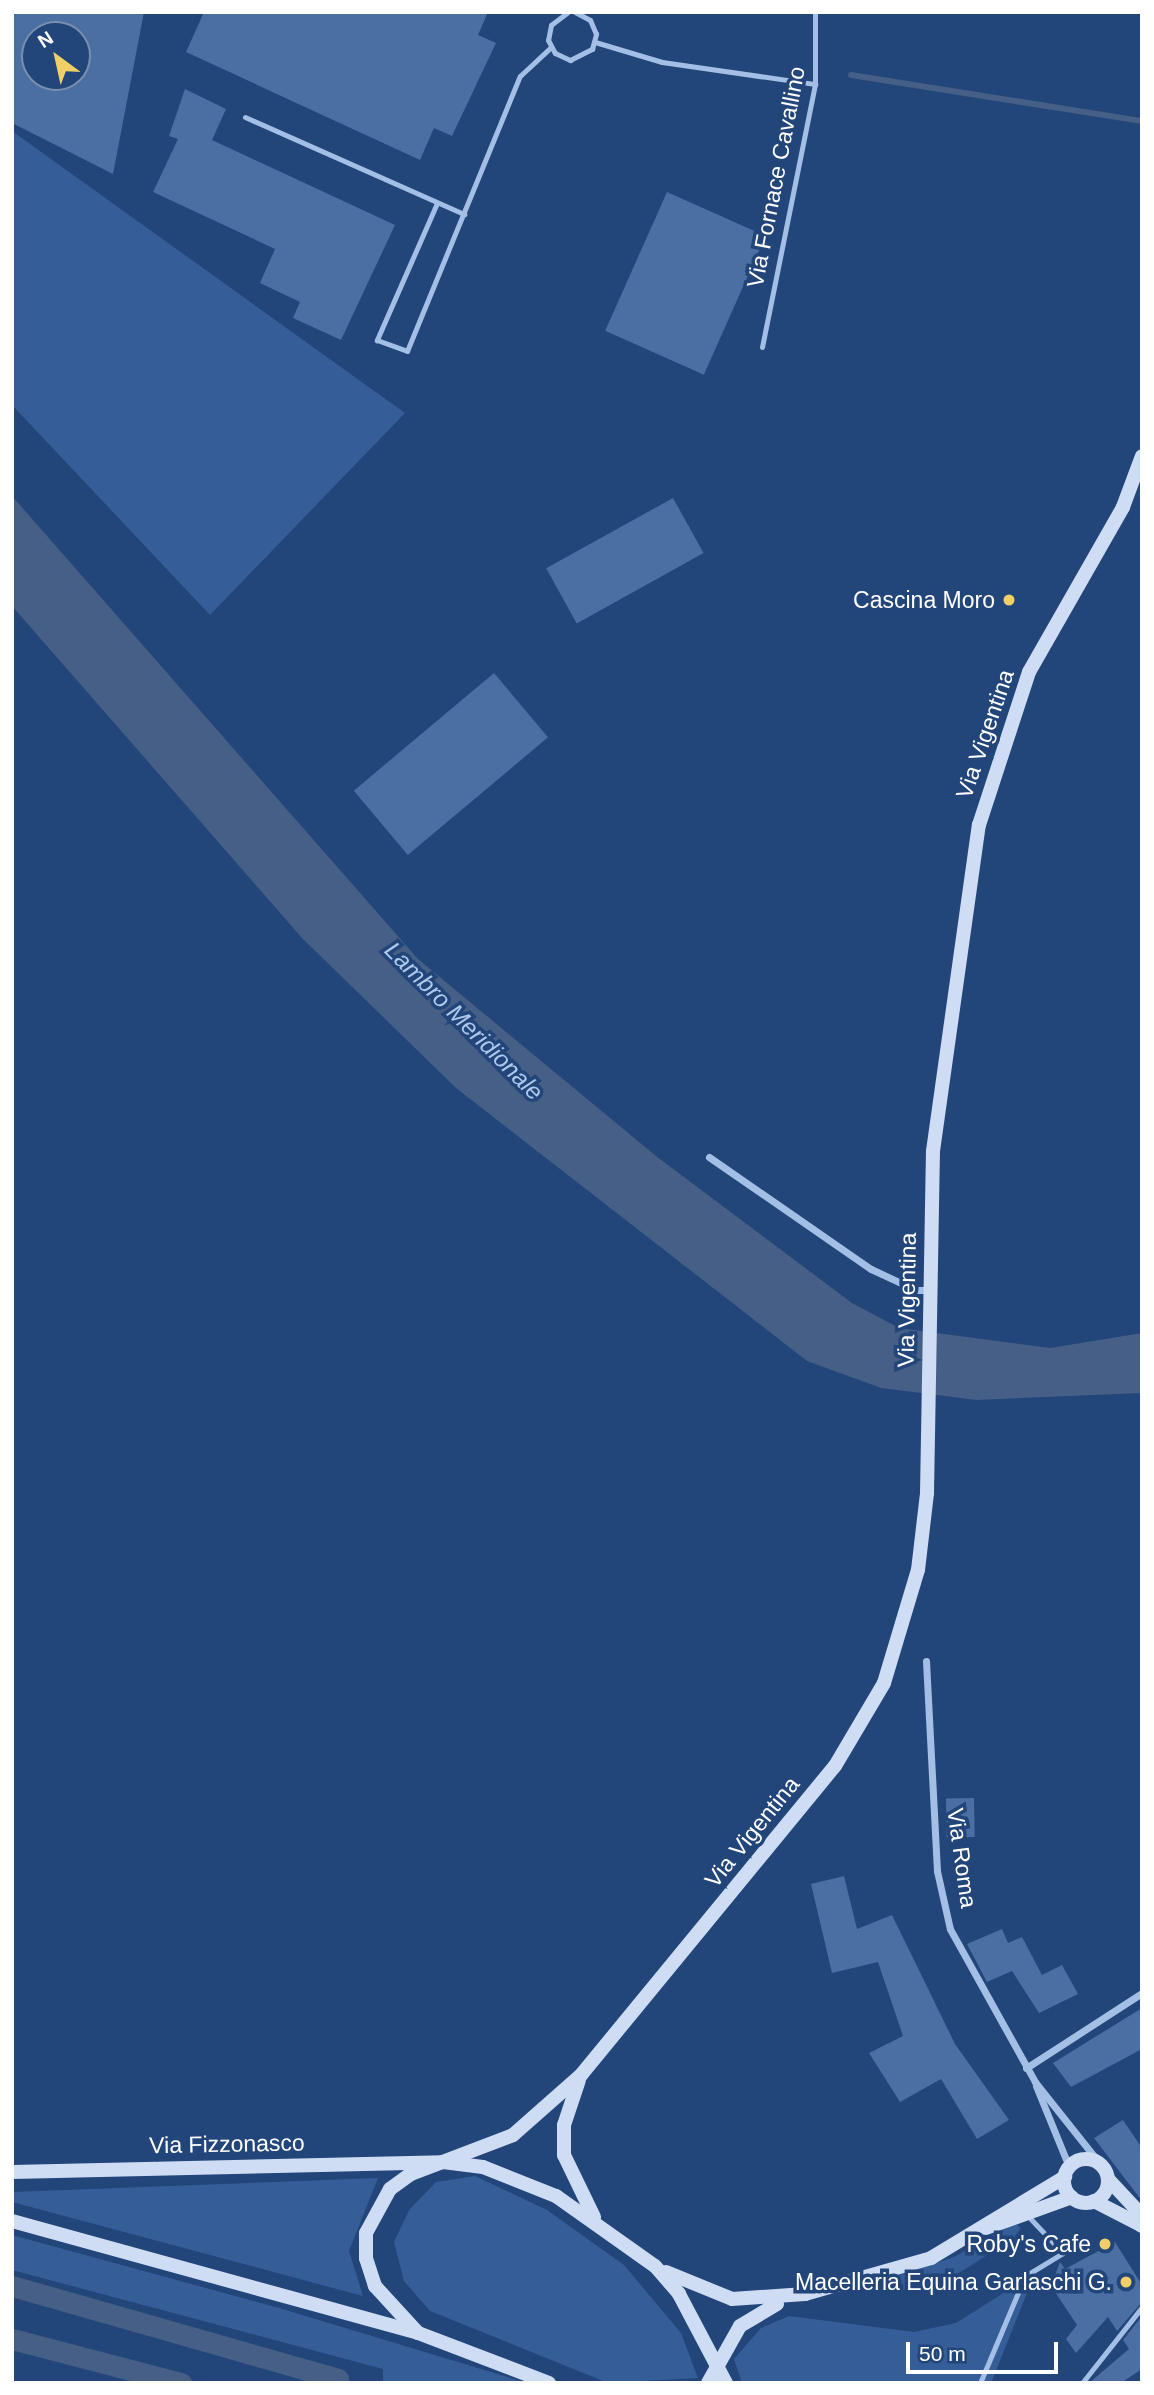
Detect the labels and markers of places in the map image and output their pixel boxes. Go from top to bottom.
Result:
place label: Cascina Moro [853,586,995,614]
marker: Cascina Moro [1001,592,1017,608]
place label: Roby's Cafe [966,2230,1091,2258]
marker: Roby's Cafe [1097,2236,1113,2252]
place label: Macelleria Equina Garlaschi G. [795,2268,1112,2296]
marker: Macelleria Equina Garlaschi G. [1118,2274,1134,2290]

